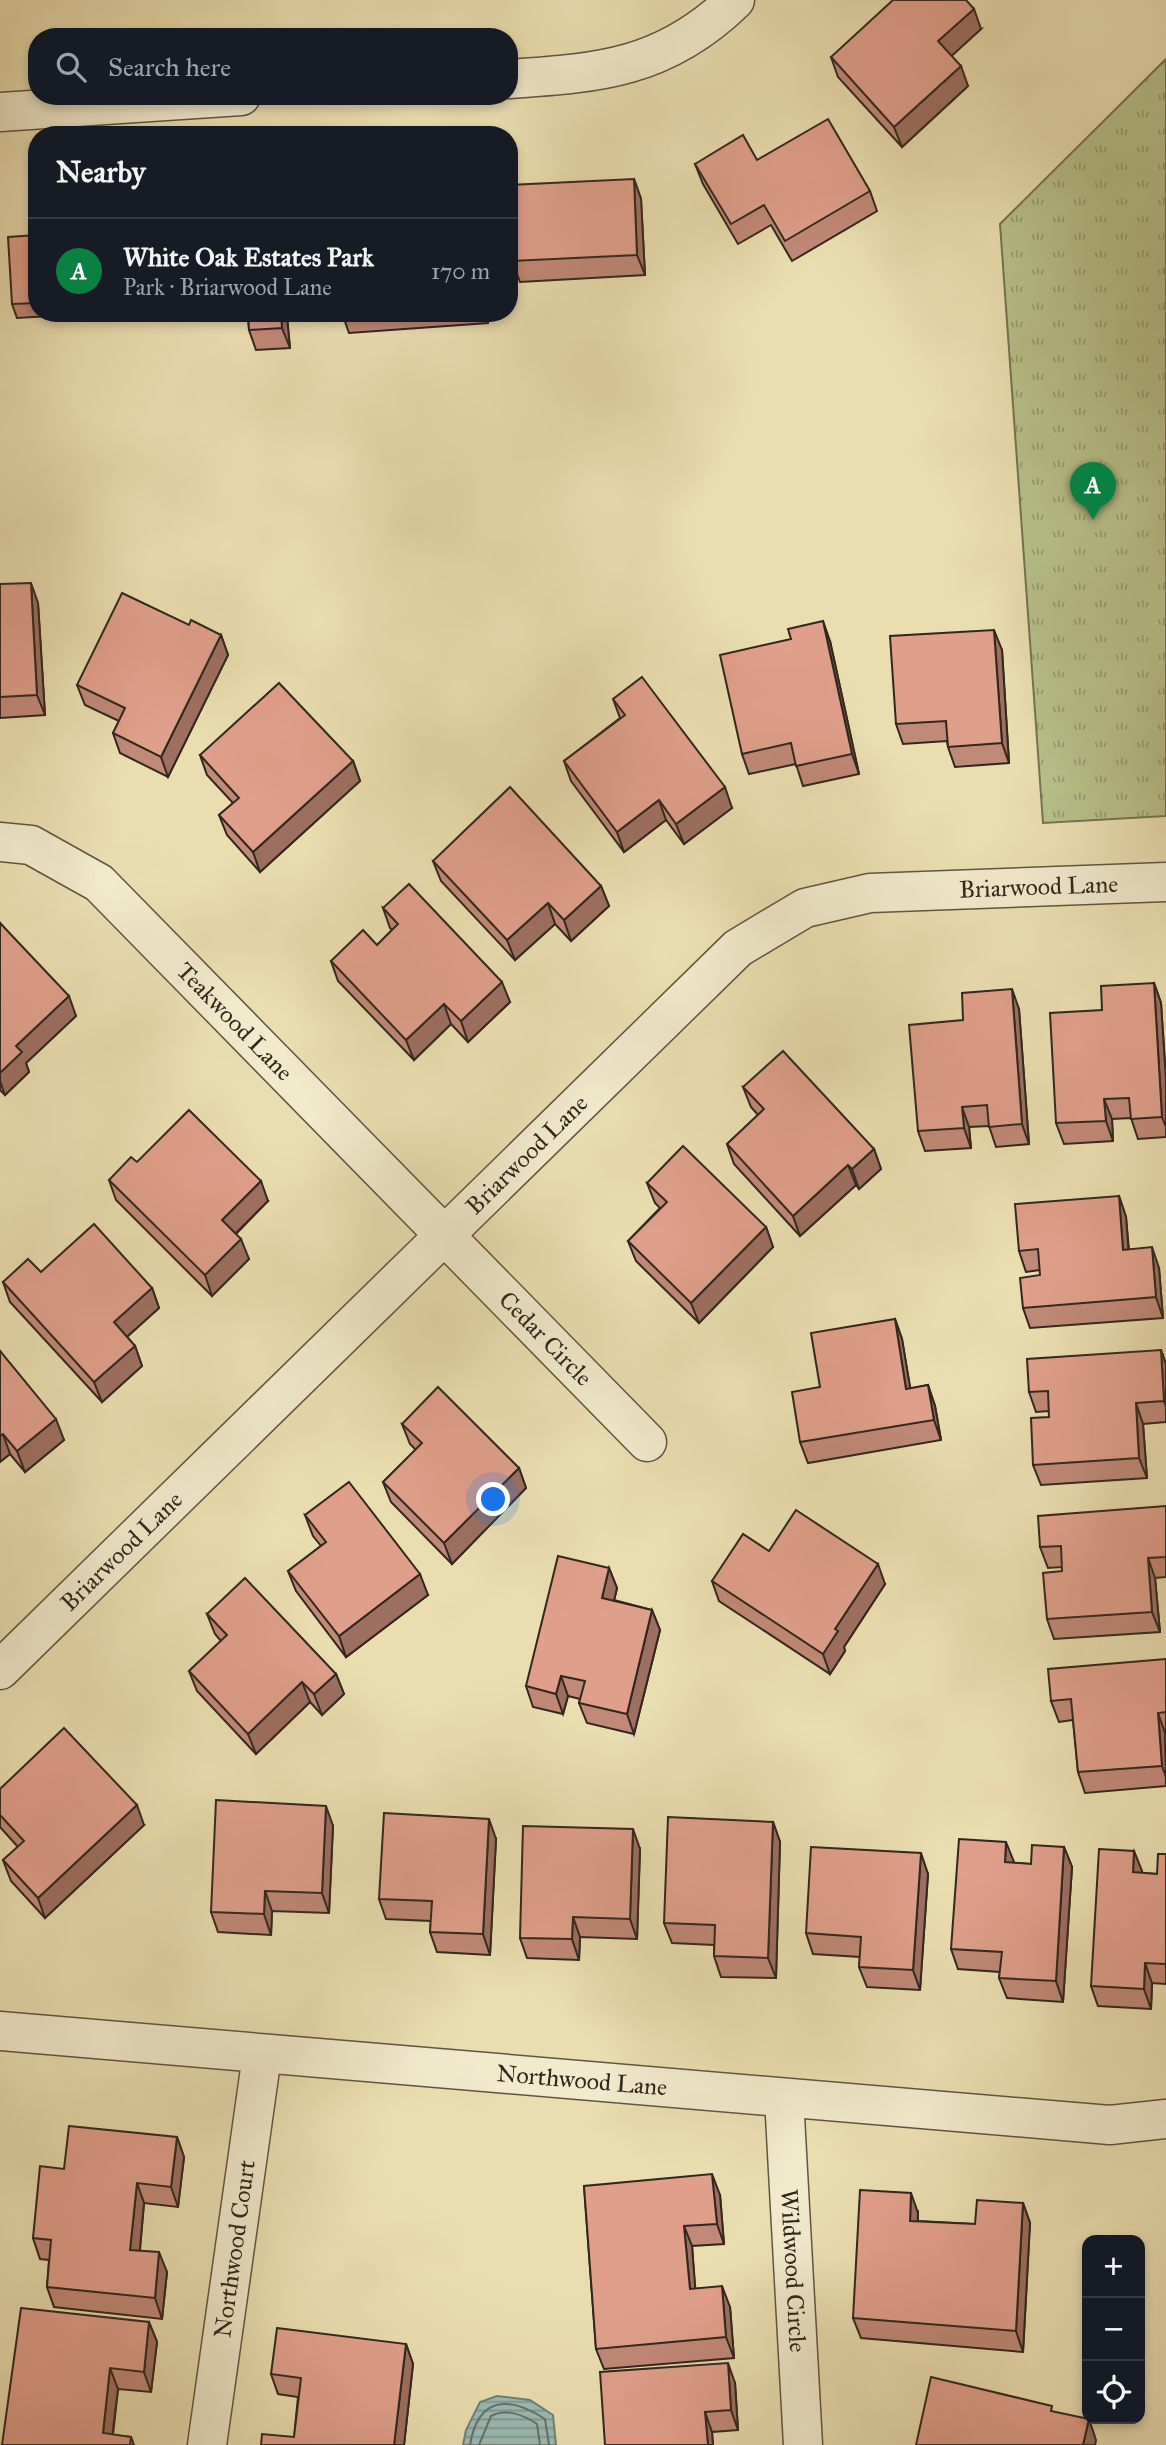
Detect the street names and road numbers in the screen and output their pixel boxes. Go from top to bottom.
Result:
street label: Briarwood Lane [959,869,1119,905]
street label: Teakwood Lane [170,956,299,1087]
street label: Briarwood Lane [460,1088,594,1221]
street label: Cedar Circle [492,1285,599,1392]
street label: Briarwood Lane [54,1485,189,1617]
street label: Northwood Lane [495,2058,668,2102]
street label: Northwood Court [207,2158,262,2340]
street label: Wildwood Circle [774,2188,813,2353]

